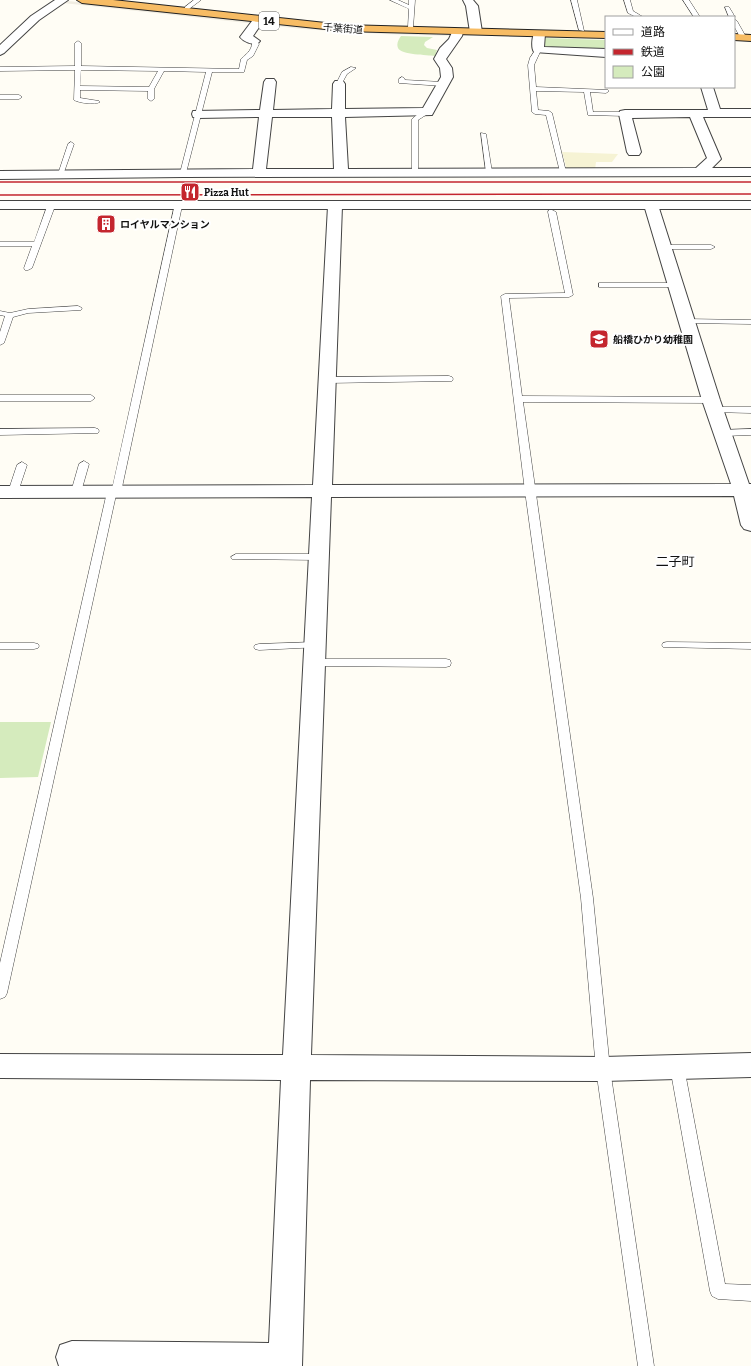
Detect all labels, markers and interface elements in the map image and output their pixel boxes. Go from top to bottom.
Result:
road number: 14 [259,12,279,30]
legend [605,16,735,88]
street label: 千葉街道 [323,22,363,36]
text: 道路 [641,25,665,39]
text: 鉄道 [641,45,665,59]
text: 公園 [641,65,665,79]
restaurant icon: Pizza Hut [179,181,201,203]
place label: Pizza Hut [204,187,249,199]
building icon: ロイヤルマンション [95,213,117,235]
place label: ロイヤルマンション [120,219,210,231]
school or university icon: 船橋ひかり幼稚園 [588,328,610,350]
place label: 船橋ひかり幼稚園 [613,334,693,346]
district label: 二子町 [655,554,695,569]

